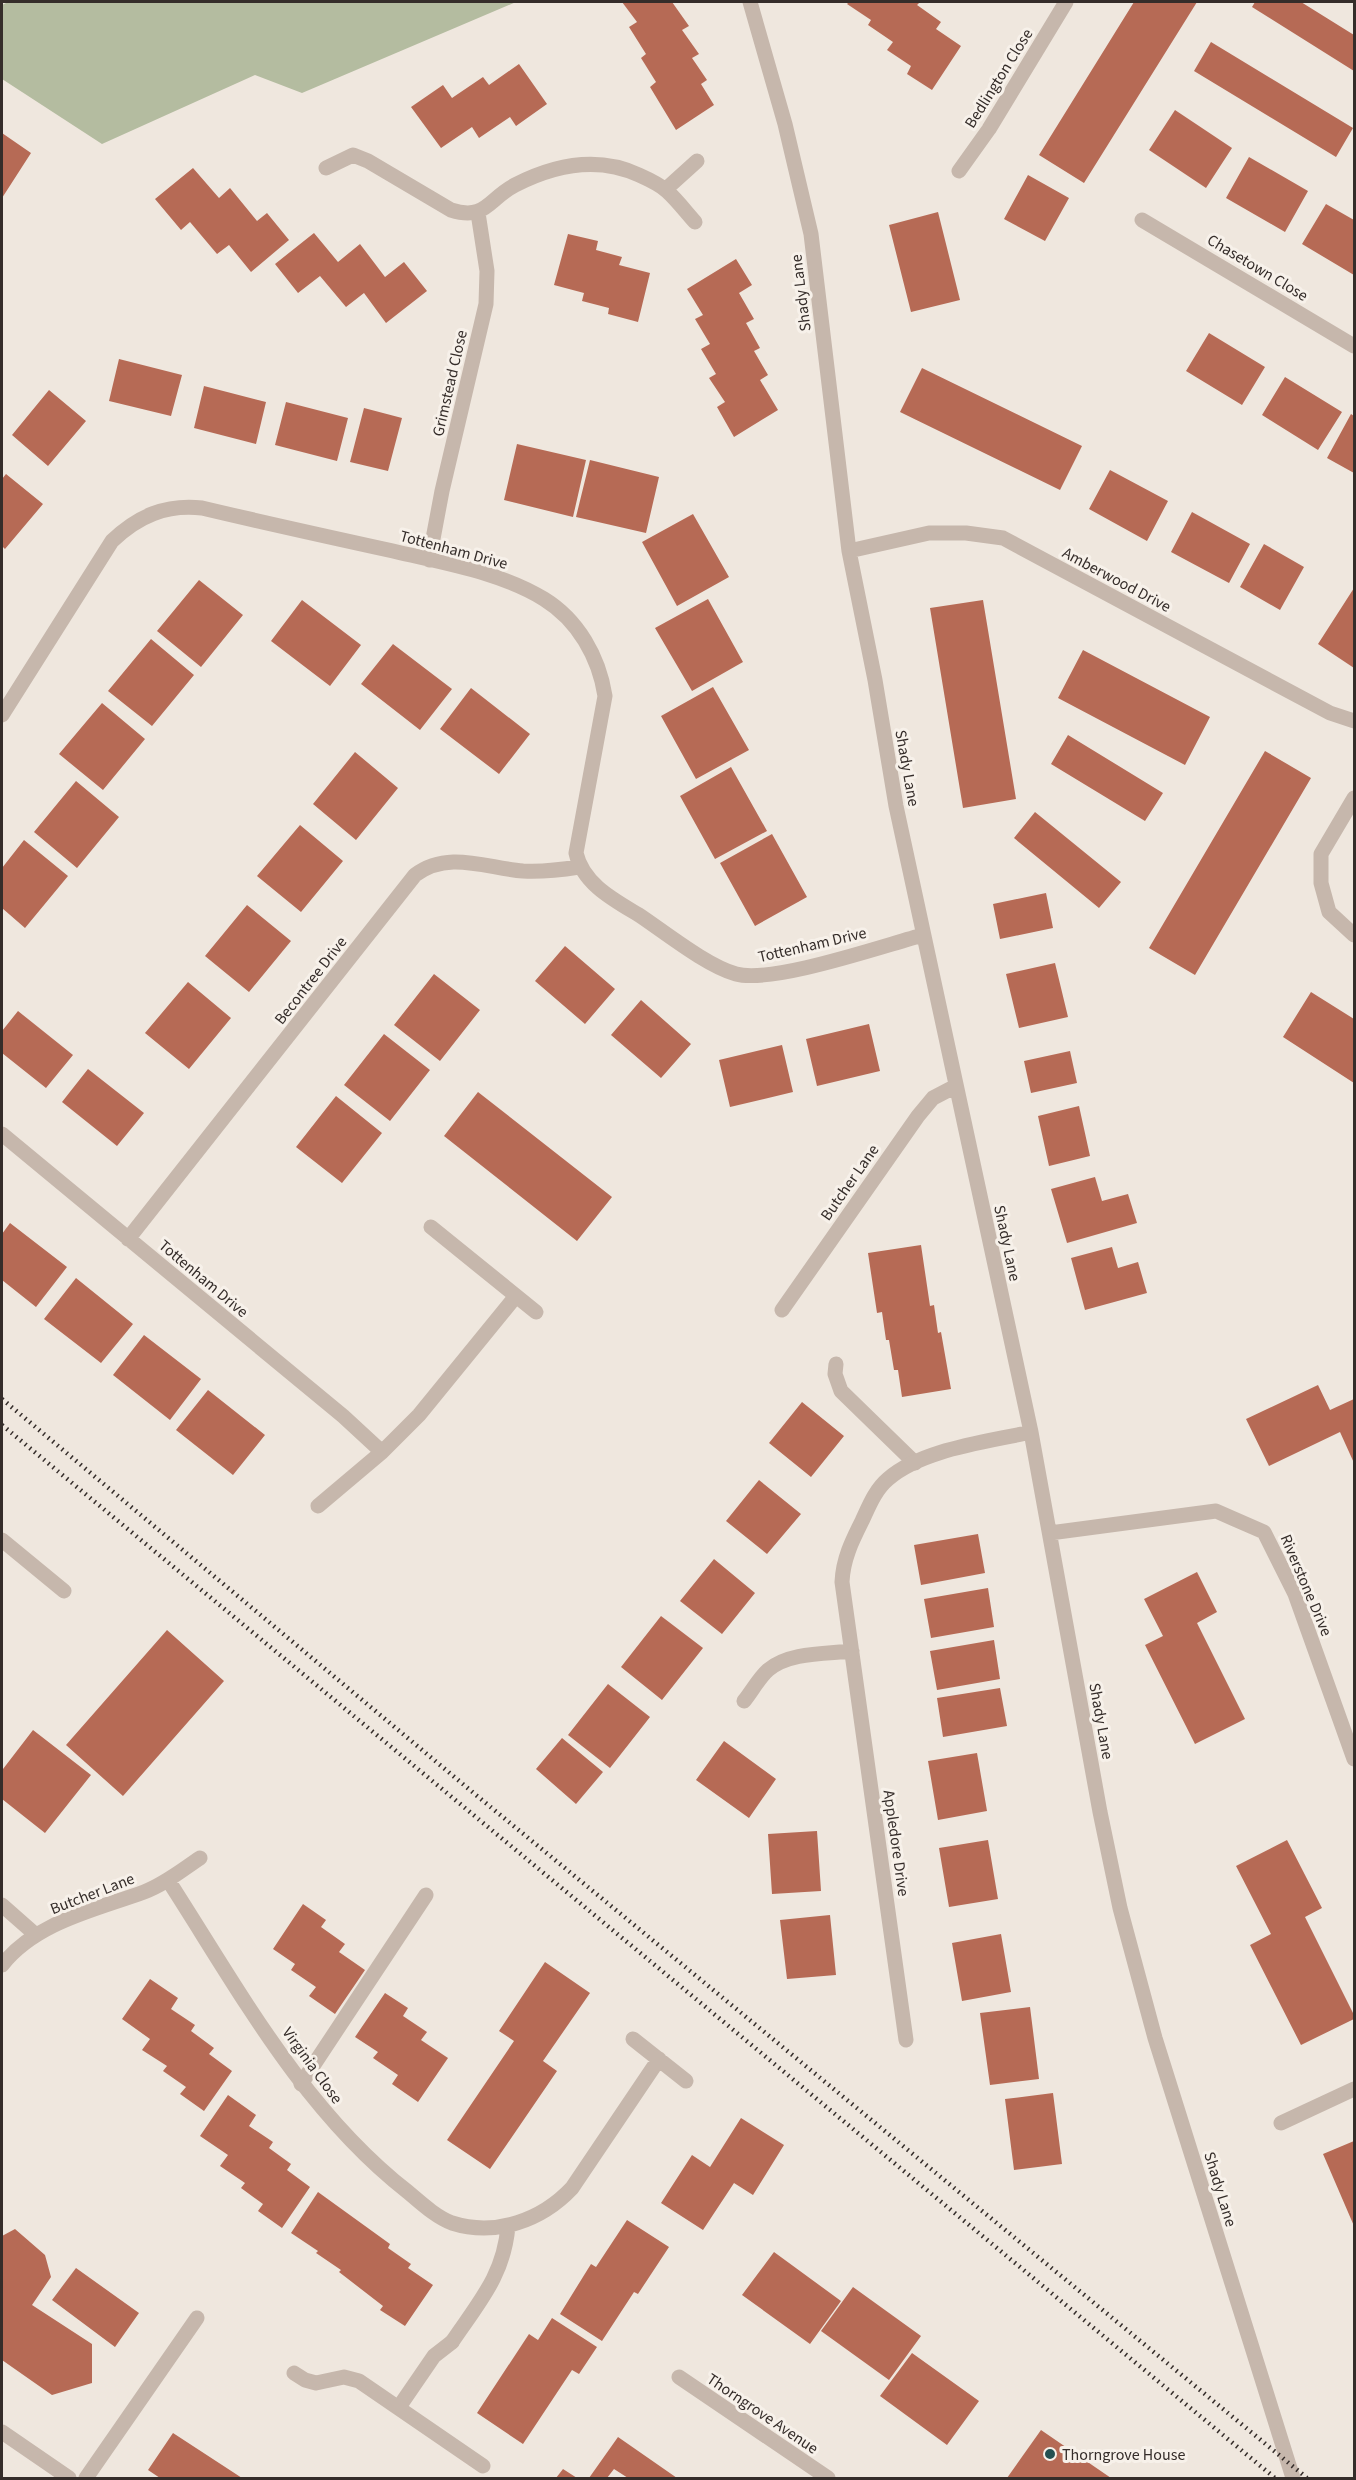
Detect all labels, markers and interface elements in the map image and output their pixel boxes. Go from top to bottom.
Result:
street label: Bedlington Close [959,25,1038,132]
street label: Chasetown Close [1203,229,1312,307]
street label: Shady Lane [785,253,817,333]
street label: Grimstead Close [427,328,473,439]
street label: Tottenham Drive [397,525,510,575]
street label: Amberwood Drive [1058,542,1175,618]
street label: Shady Lane [889,728,925,808]
street label: Tottenham Drive [756,922,869,968]
street label: Becontree Drive [269,932,352,1029]
street label: Butcher Lane [815,1140,884,1225]
street label: Shady Lane [988,1203,1026,1283]
street label: Tottenham Drive [154,1235,253,1323]
street label: Riverstone Drive [1275,1531,1337,1640]
street label: Shady Lane [1083,1681,1119,1761]
street label: Appledore Drive [878,1789,914,1898]
street label: Butcher Lane [47,1868,138,1920]
street label: Virginia Close [277,2023,348,2109]
street label: Shady Lane [1198,2149,1242,2230]
street label: Thorngrove Avenue [702,2368,823,2459]
place label: Thorngrove House [1062,2444,1185,2466]
marker: Thorngrove House [1043,2447,1057,2461]

